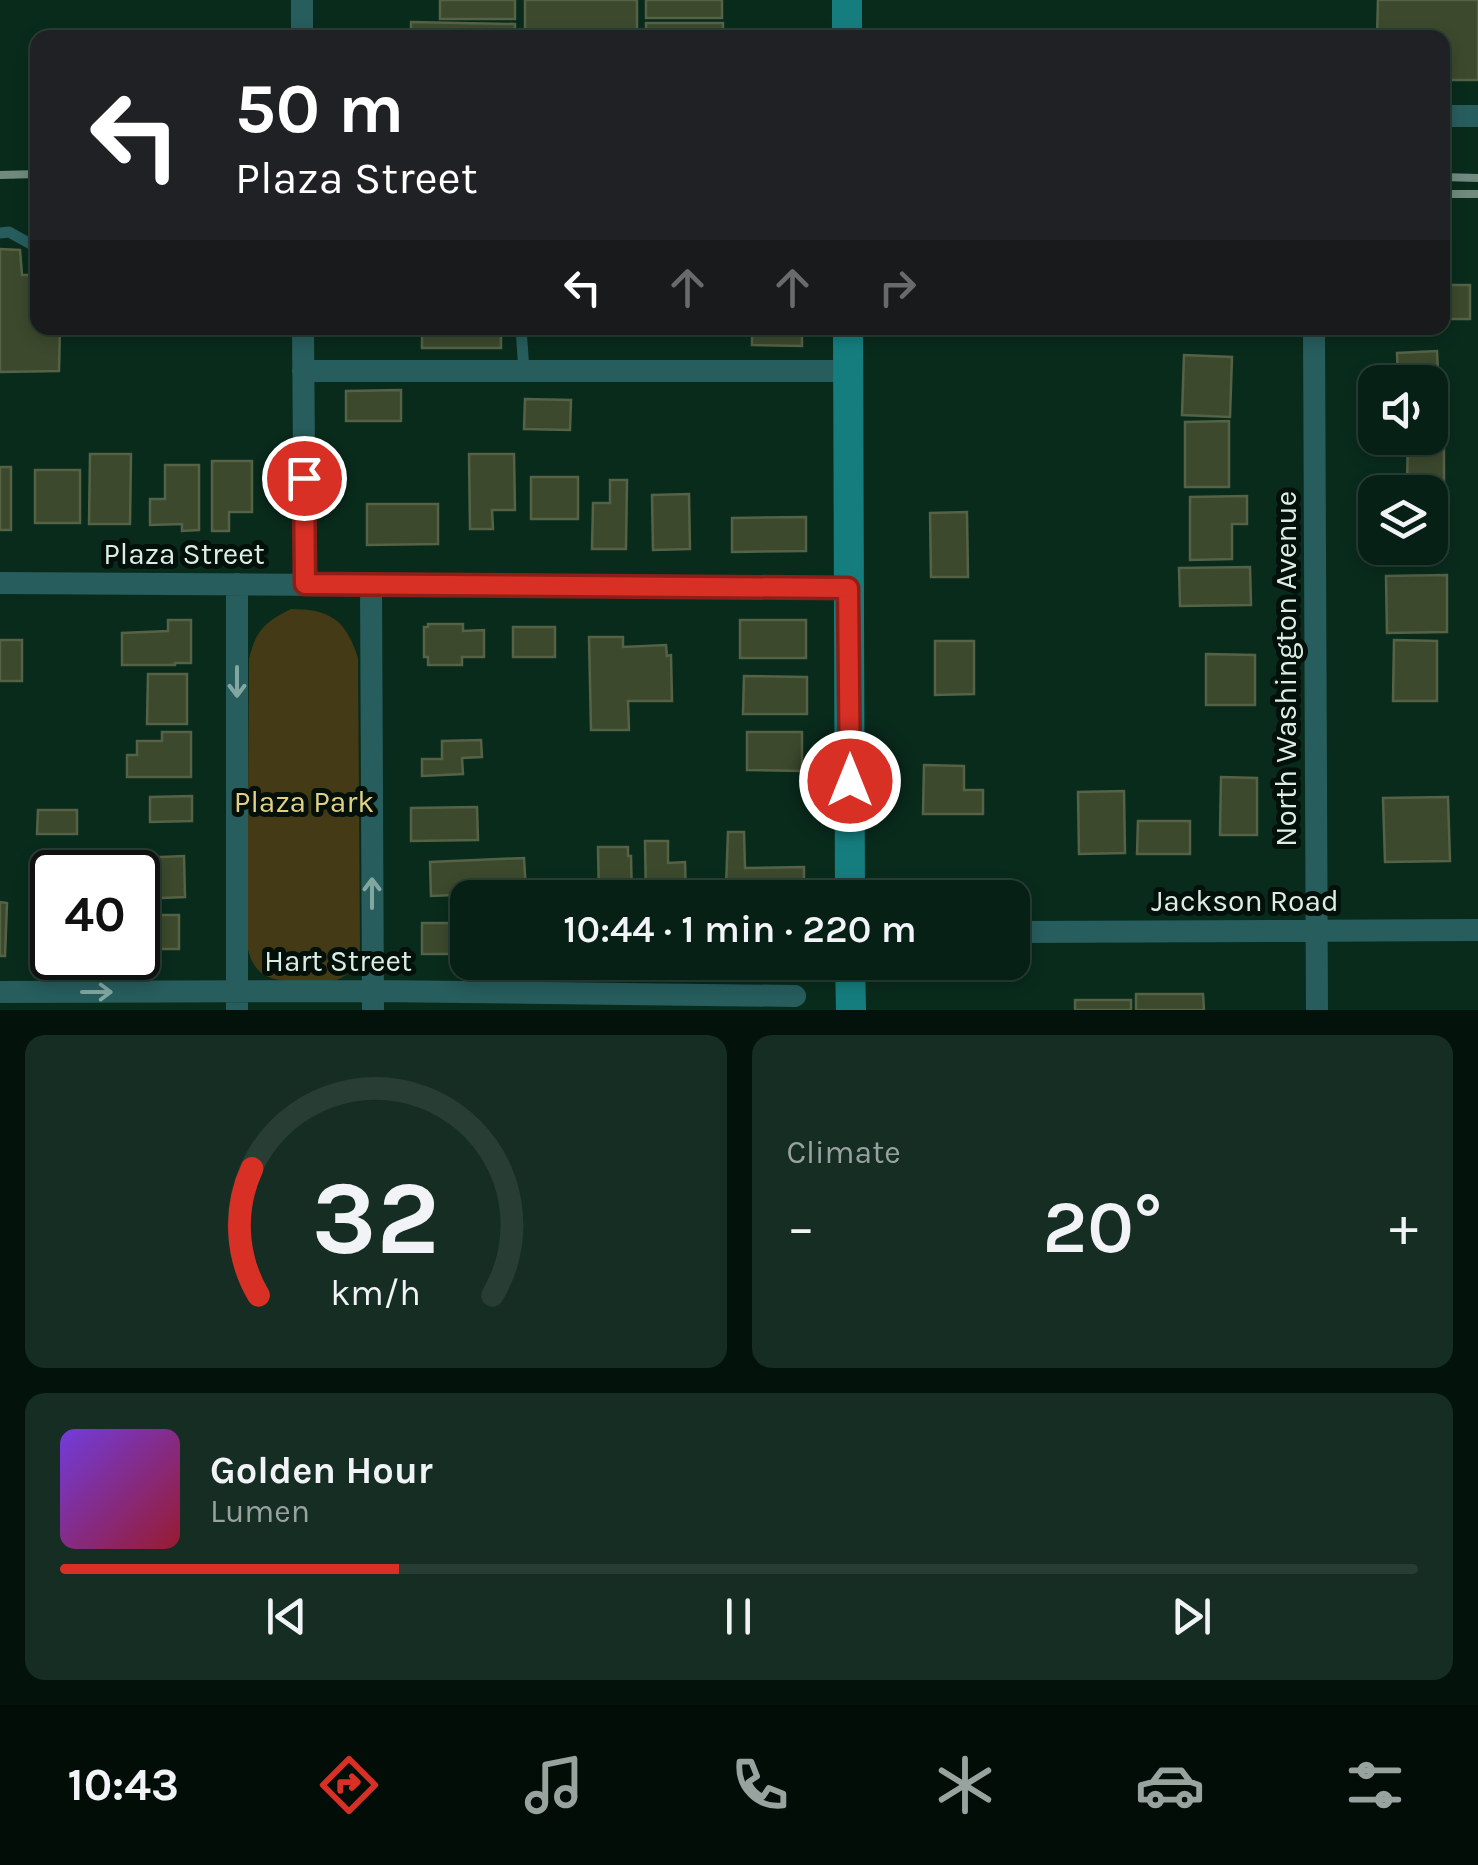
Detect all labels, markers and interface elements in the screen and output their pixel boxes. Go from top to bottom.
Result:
text: 50 m [235,68,404,150]
icon: left [70,70,200,200]
text: Plaza Street [235,152,478,204]
icon: left [555,260,610,315]
icon: ahead [660,260,715,315]
icon: ahead [765,260,820,315]
icon: right [870,260,925,315]
map controls [1358,365,1448,565]
button: sound [1358,365,1448,455]
pin [262,436,347,521]
icon: arrive [277,451,332,506]
button: layers [1358,475,1448,565]
street label: North Washington Avenue [1268,491,1304,847]
street label: Plaza Street [103,536,265,572]
one-way arrow [228,664,246,697]
position arrow [798,729,902,833]
park label: Plaza Park [234,784,374,820]
speed limit sign: 40 [30,850,160,980]
one-way arrow [362,878,382,910]
street label: Jackson Road [1151,883,1339,919]
text: 10:44 · 1 min · 220 m [563,907,917,952]
street label: Hart Street [264,943,412,979]
one-way arrow [80,982,113,1002]
text: Climate [787,1134,901,1171]
text: 32 [312,1158,440,1279]
text: 20° [1042,1183,1162,1271]
text: − [787,1195,815,1259]
text: + [1389,1195,1418,1259]
text: km/h [330,1272,421,1314]
text: Golden Hour [210,1448,433,1493]
text: Lumen [210,1493,310,1530]
icon: previous [259,1589,314,1644]
icon: pause [711,1589,766,1644]
icon: next [1164,1589,1219,1644]
icon: directions [314,1750,384,1820]
icon: music [519,1750,589,1820]
icon: phone [725,1750,795,1820]
icon: climate [930,1750,1000,1820]
icon: car [1135,1750,1205,1820]
icon: filters [1340,1750,1410,1820]
text: 10:43 [68,1759,179,1811]

